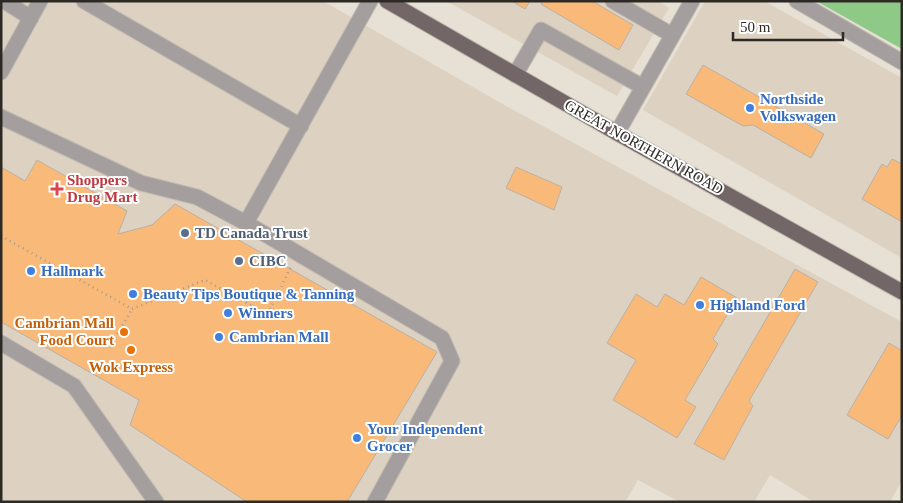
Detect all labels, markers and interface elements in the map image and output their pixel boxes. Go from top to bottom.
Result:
scale bar [733,10,843,42]
text: 50 m [740,19,771,35]
place label: Northside Volkswagen [760,91,837,124]
street label: GREAT NORTHERN ROAD [562,97,726,197]
marker: Northside Volkswagen [744,102,756,114]
place label: Shoppers Drug Mart [67,172,137,205]
marker: Shoppers Drug Mart [51,183,63,195]
place label: TD Canada Trust [195,225,308,241]
marker: TD Canada Trust [179,227,191,239]
place label: CIBC [249,253,287,269]
marker: CIBC [233,255,245,267]
place label: Hallmark [41,263,104,279]
marker: Hallmark [25,265,37,277]
place label: Beauty Tips Boutique & Tanning [143,286,355,302]
marker: Beauty Tips Boutique & Tanning [127,288,139,300]
place label: Highland Ford [710,297,806,313]
marker: Highland Ford [694,299,706,311]
place label: Winners [238,305,293,321]
marker: Winners [222,307,234,319]
place label: Cambrian Mall Food Court [14,315,114,348]
marker: Cambrian Mall Food Court [118,326,130,338]
place label: Cambrian Mall [229,329,329,345]
marker: Cambrian Mall [213,331,225,343]
marker: Wok Express [125,344,137,356]
place label: Wok Express [89,359,173,375]
place label: Your Independent Grocer [367,421,483,454]
marker: Your Independent Grocer [351,432,363,444]

